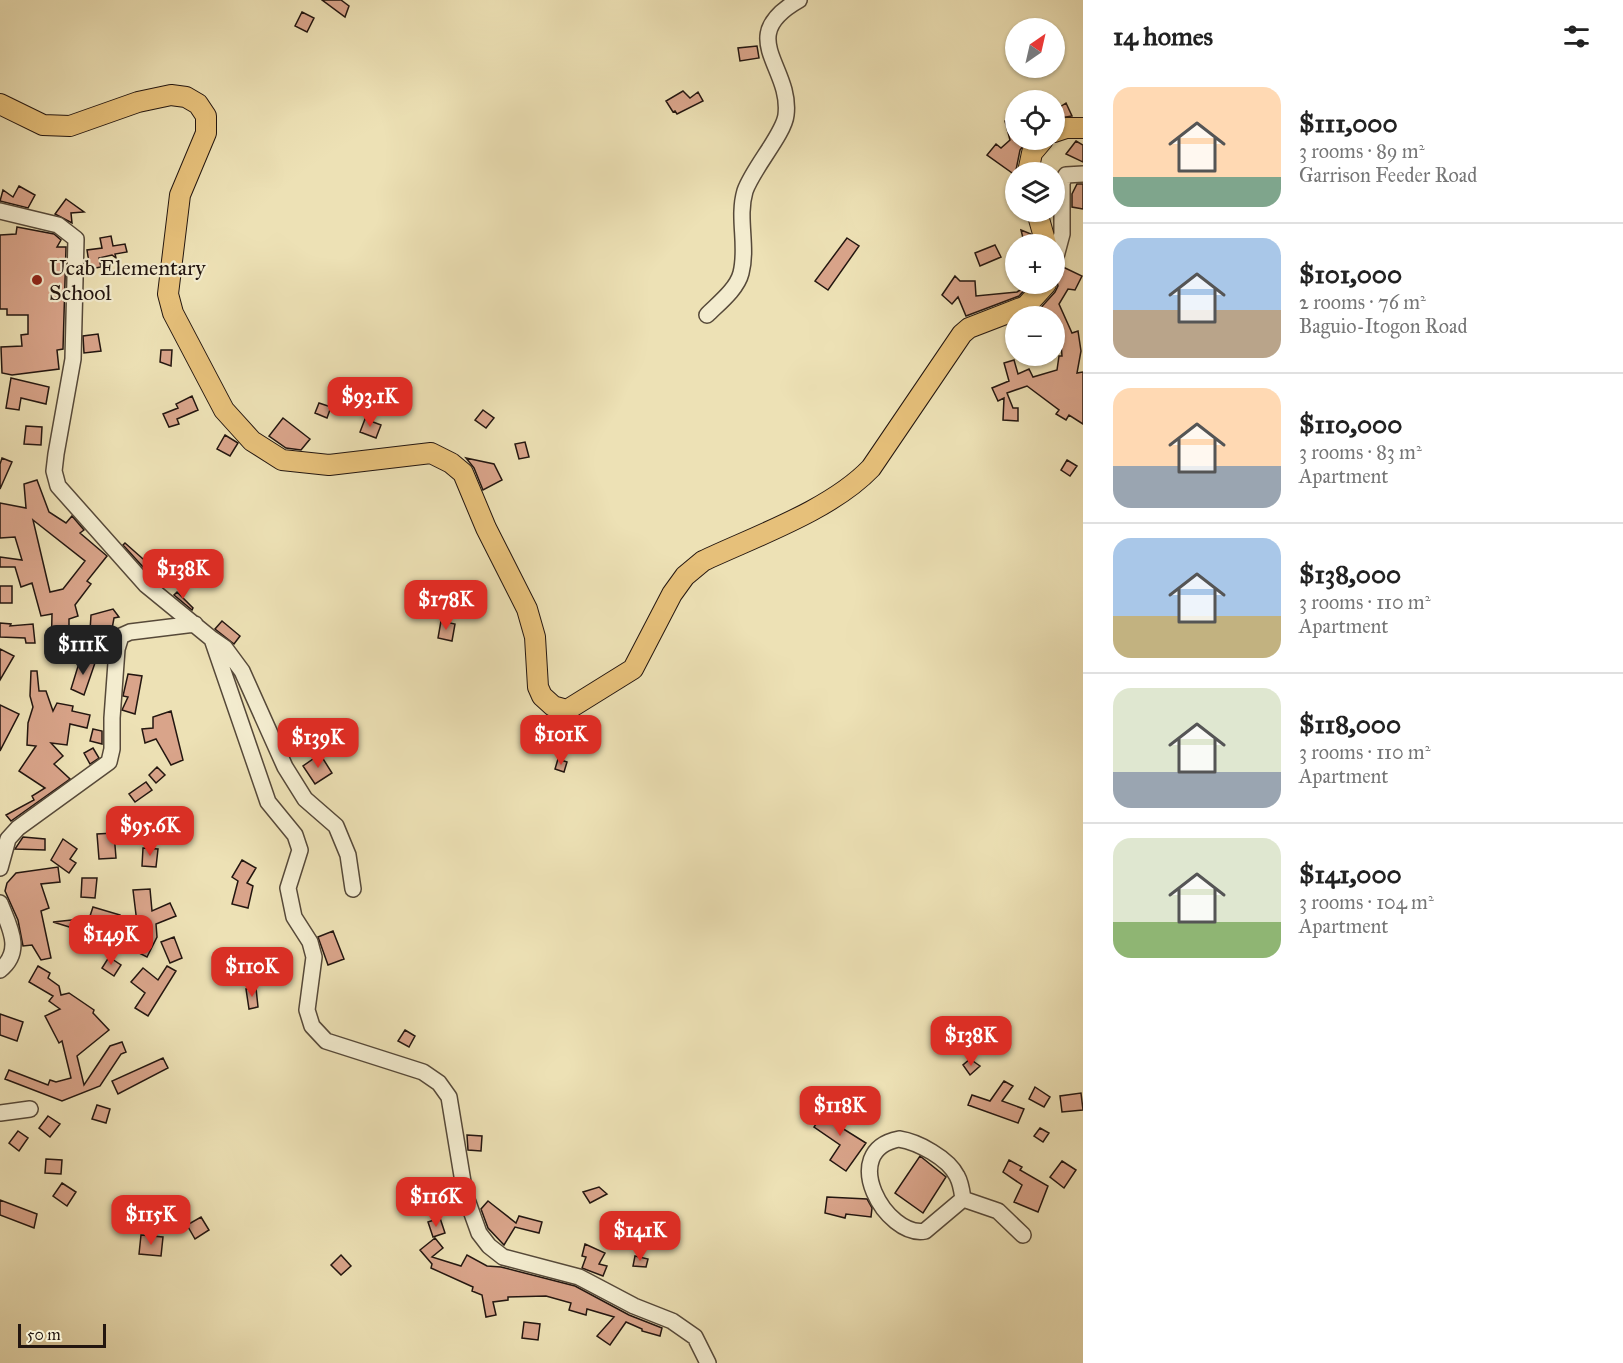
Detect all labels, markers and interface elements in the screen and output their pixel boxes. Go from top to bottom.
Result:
north arrow [1005,18,1065,78]
map controls [1005,18,1065,366]
text: 14 homes [1113,20,1213,52]
icon: filters [1560,20,1593,53]
button: locate [1005,90,1065,150]
text: $111,000 [1299,107,1398,139]
icon: home [1161,111,1233,183]
text: 3 rooms · 89 m² [1299,139,1424,163]
button: layers [1005,162,1065,222]
text: Garrison Feeder Road [1299,163,1477,187]
button: + [1005,234,1065,294]
place label: Ucab Elementary School [49,254,206,306]
text: $101,000 [1299,258,1402,290]
icon: home [1161,262,1233,334]
marker: Ucab Elementary School [30,273,44,287]
text: 2 rooms · 76 m² [1299,290,1426,314]
button: − [1005,306,1065,366]
text: Baguio-Itogon Road [1299,314,1467,338]
pin: $93.1K [321,377,419,428]
text: $93.1K [342,384,399,408]
text: $110,000 [1299,408,1402,440]
icon: home [1161,412,1233,484]
text: 3 rooms · 83 m² [1299,440,1422,464]
text: Apartment [1299,464,1388,488]
pin: $138K [141,549,225,600]
text: $138K [157,556,209,580]
text: $138,000 [1299,558,1401,590]
icon: home [1161,562,1233,634]
pin: $178K [404,580,488,631]
text: $178K [418,587,474,611]
text: 3 rooms · 110 m² [1299,590,1430,614]
text: Apartment [1299,614,1388,638]
pin: $111K [41,625,125,676]
text: $111K [58,632,108,656]
text: $118,000 [1299,708,1401,740]
icon: home [1161,712,1233,784]
pin: $101K [519,715,603,766]
pin: $139K [276,718,360,769]
text: $101K [534,722,588,746]
text: $139K [292,725,344,749]
text: 3 rooms · 110 m² [1299,740,1430,764]
text: Apartment [1299,764,1388,788]
pin: $95.6K [101,806,199,857]
text: $95.6K [120,813,180,837]
text: $141,000 [1299,858,1402,890]
icon: home [1161,862,1233,934]
text: 3 rooms · 104 m² [1299,890,1434,914]
text: Apartment [1299,914,1388,938]
pin: $149K [69,915,153,966]
text: $149K [83,922,139,946]
pin: $110K [210,947,294,998]
text: $110K [225,954,279,978]
pin: $138K [929,1016,1013,1067]
text: $138K [945,1023,997,1047]
pin: $118K [798,1086,882,1137]
text: $118K [814,1093,866,1117]
pin: $116K [394,1177,478,1228]
text: $116K [410,1184,462,1208]
pin: $115K [109,1195,193,1246]
text: $115K [125,1202,177,1226]
pin: $141K [598,1211,682,1262]
text: $141K [613,1218,667,1242]
scale bar [18,1321,106,1348]
text: 50 m [27,1325,61,1344]

